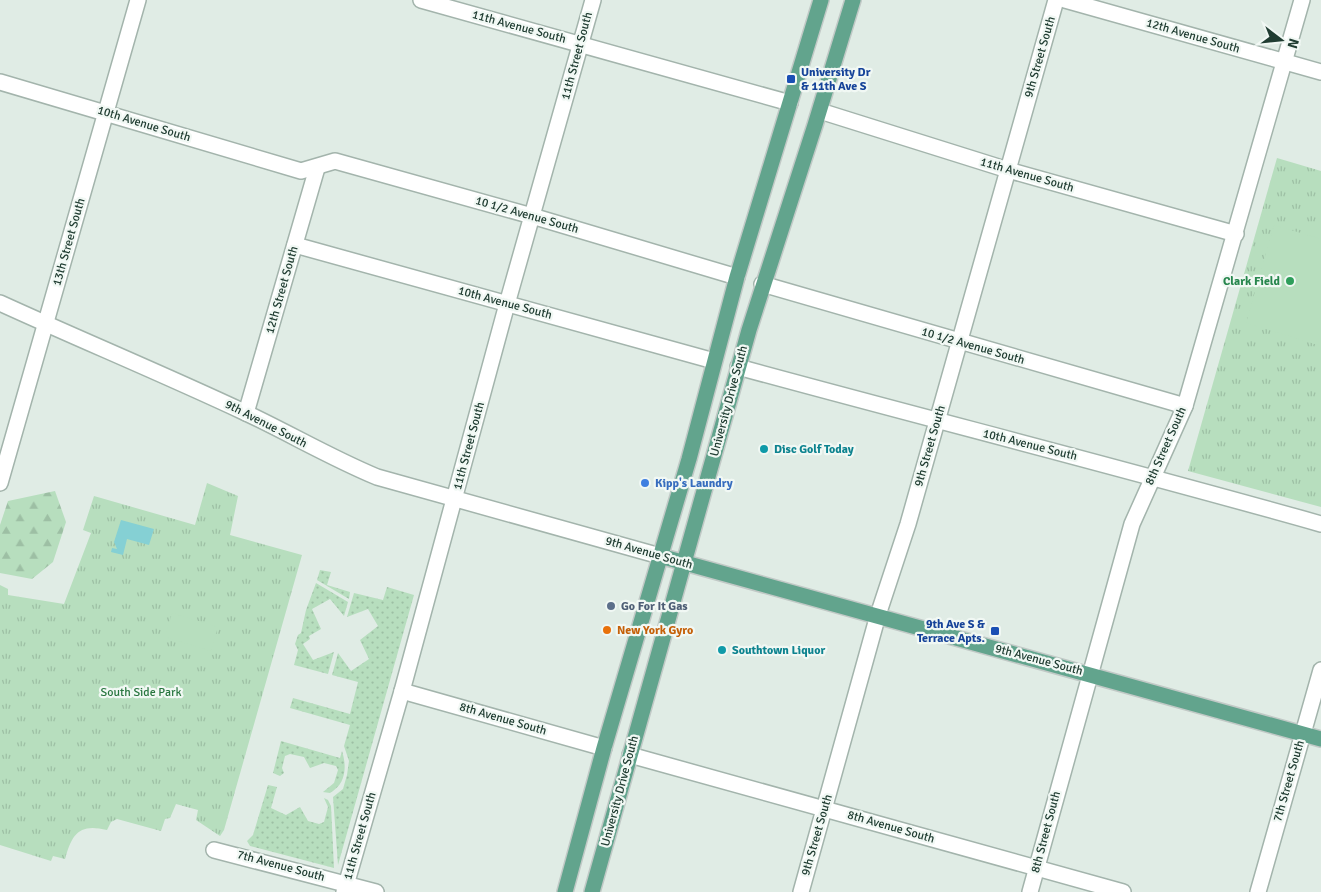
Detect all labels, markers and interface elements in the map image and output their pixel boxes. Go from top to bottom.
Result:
street label: 11th Avenue South [470,7,568,47]
street label: 11th Street South [558,10,596,102]
street label: 9th Street South [1021,15,1059,99]
street label: 12th Avenue South [1144,15,1242,57]
north arrow [1256,15,1306,65]
text: N [1284,36,1303,50]
place label: University Dr & 11th Ave S [801,65,871,94]
marker: University Dr & 11th Ave S [785,73,797,85]
street label: 10th Avenue South [96,103,192,145]
street label: 11th Avenue South [978,154,1076,196]
street label: 10 1/2 Avenue South [474,193,580,237]
street label: 13th Street South [49,196,89,288]
street label: 12th Street South [262,244,302,336]
place label: Clark Field [1223,274,1281,289]
marker: Clark Field [1284,275,1296,287]
street label: 10th Avenue South [456,283,554,323]
street label: 10 1/2 Avenue South [920,324,1026,368]
street label: University Drive South [707,344,751,458]
street label: 9th Avenue South [222,397,310,451]
street label: 11th Street South [450,400,488,492]
street label: 9th Street South [911,404,949,488]
street label: 8th Street South [1142,405,1190,487]
street label: 10th Avenue South [981,426,1079,464]
place label: Disc Golf Today [774,442,854,457]
marker: Disc Golf Today [758,443,770,455]
place label: Kipp's Laundry [655,476,733,491]
marker: Kipp's Laundry [639,477,651,489]
street label: 9th Avenue South [604,533,694,573]
place label: Go For It Gas [621,599,688,614]
marker: Go For It Gas [605,600,617,612]
place label: 9th Ave S & Terrace Apts. [917,617,985,646]
place label: New York Gyro [617,623,693,638]
marker: New York Gyro [601,624,613,636]
marker: 9th Ave S & Terrace Apts. [989,625,1001,637]
street label: 9th Avenue South [993,641,1085,679]
place label: Southtown Liquor [732,643,825,658]
marker: Southtown Liquor [716,644,728,656]
park label: South Side Park [101,685,181,700]
street label: 8th Avenue South [458,699,548,739]
street label: University Drive South [598,734,642,848]
street label: 7th Street South [1270,739,1308,823]
street label: 11th Street South [340,790,380,882]
street label: 8th Street South [1028,790,1064,874]
street label: 9th Street South [798,793,836,877]
street label: 8th Avenue South [846,807,936,847]
street label: 7th Avenue South [235,847,327,885]

